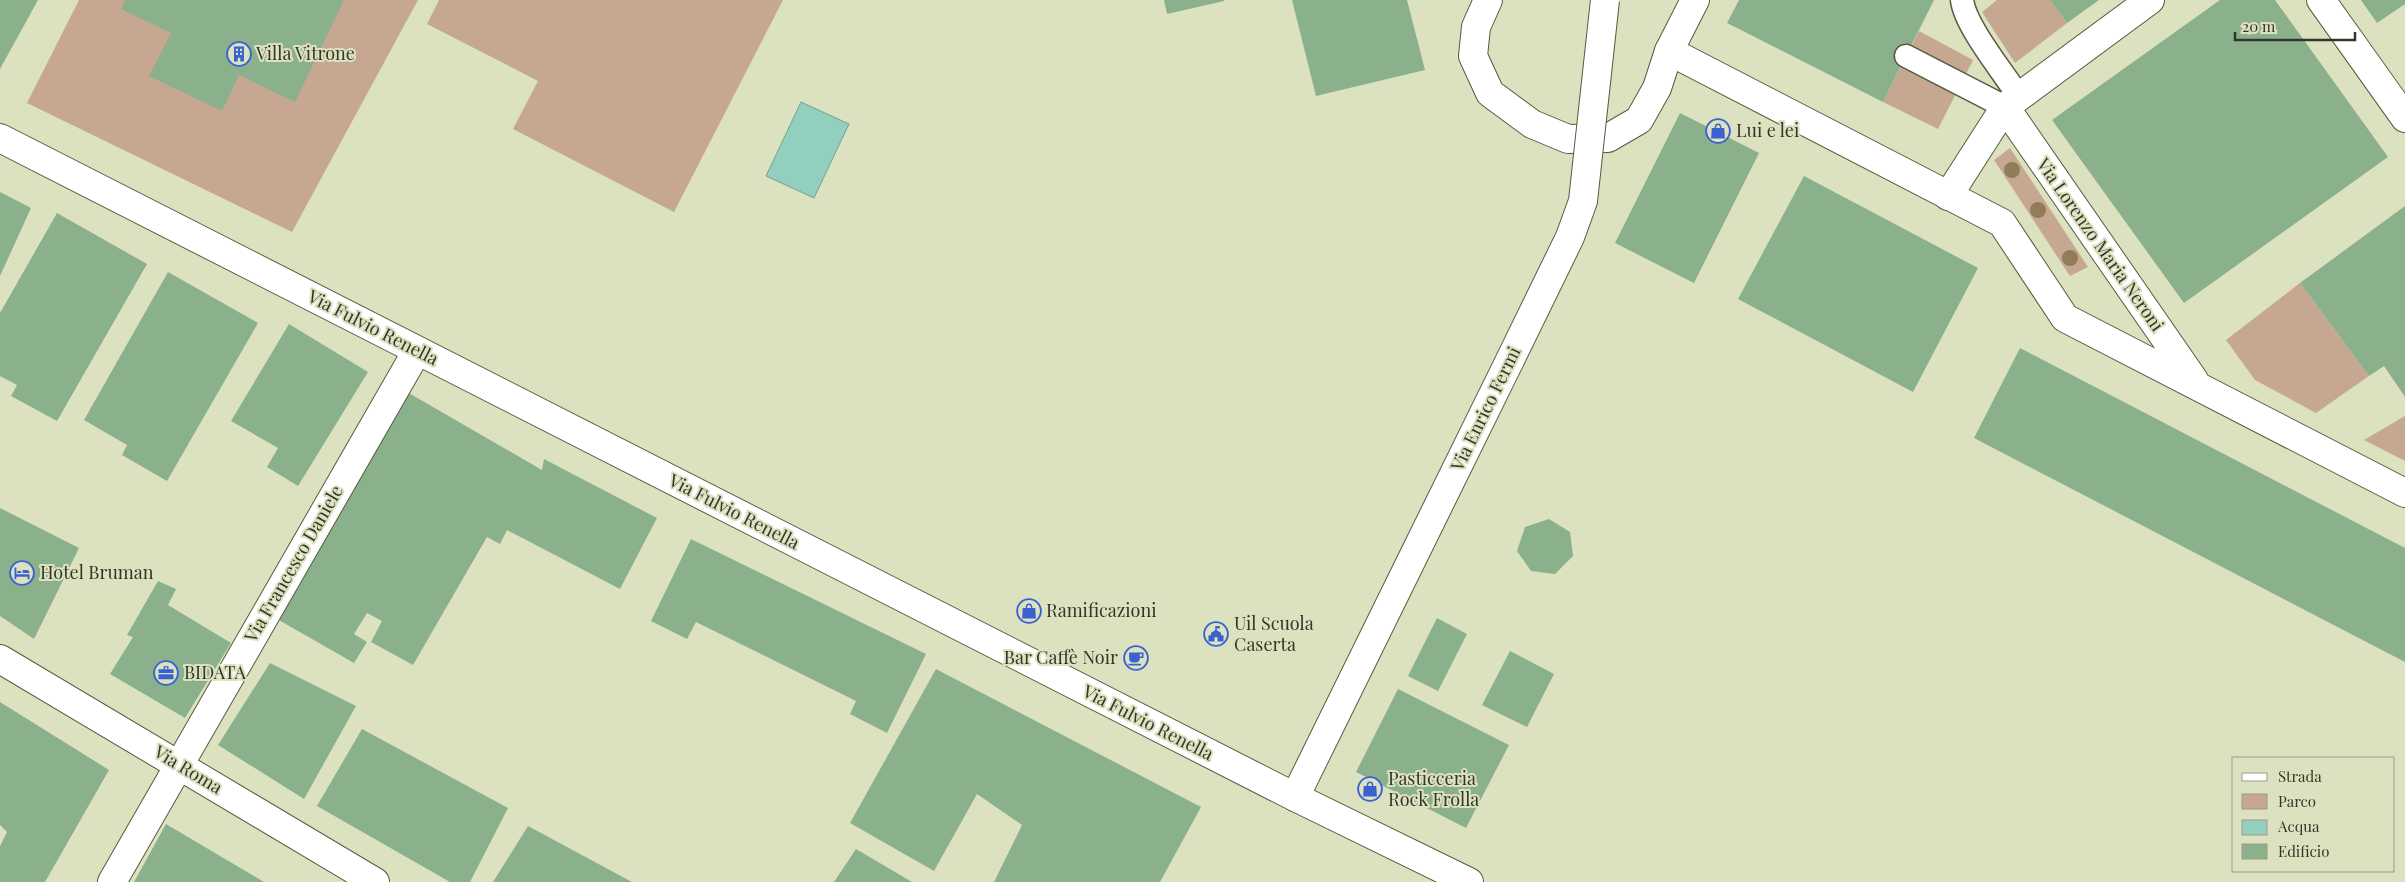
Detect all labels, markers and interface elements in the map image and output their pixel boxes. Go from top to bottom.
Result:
scale bar [2235,10,2355,42]
text: 20 m [2242,16,2276,36]
building icon: Villa Vitrone [226,41,252,67]
place label: Villa Vitrone [255,41,355,65]
shop icon: Lui e lei [1705,118,1731,144]
place label: Lui e lei [1736,118,1799,142]
street label: Via Lorenzo Maria Neroni [2031,152,2170,336]
street label: Via Fulvio Renella [303,283,443,370]
street label: Via Enrico Fermi [1444,342,1526,476]
street label: Via Fulvio Renella [664,467,804,554]
street label: Via Francesco Daniele [238,481,348,647]
hotel icon: Hotel Bruman [9,560,35,586]
place label: Hotel Bruman [40,560,154,584]
shop icon: Ramificazioni [1016,598,1042,624]
place label: Ramificazioni [1046,598,1157,622]
place label: Uil Scuola Caserta [1234,611,1314,656]
public building icon: Uil Scuola Caserta [1203,621,1229,647]
place label: Bar Caffè Noir [1004,645,1118,669]
cafe icon: Bar Caffè Noir [1123,645,1149,671]
office icon: BIDATA [153,660,179,686]
place label: BIDATA [184,660,247,684]
street label: Via Fulvio Renella [1078,678,1218,765]
street label: Via Roma [149,739,227,799]
legend [2232,757,2395,872]
place label: Pasticceria Rock Frolla [1388,766,1479,811]
text: Strada [2278,766,2322,786]
shop icon: Pasticceria Rock Frolla [1357,776,1383,802]
text: Parco [2278,791,2316,811]
text: Acqua [2277,816,2320,836]
text: Edificio [2278,841,2329,861]

